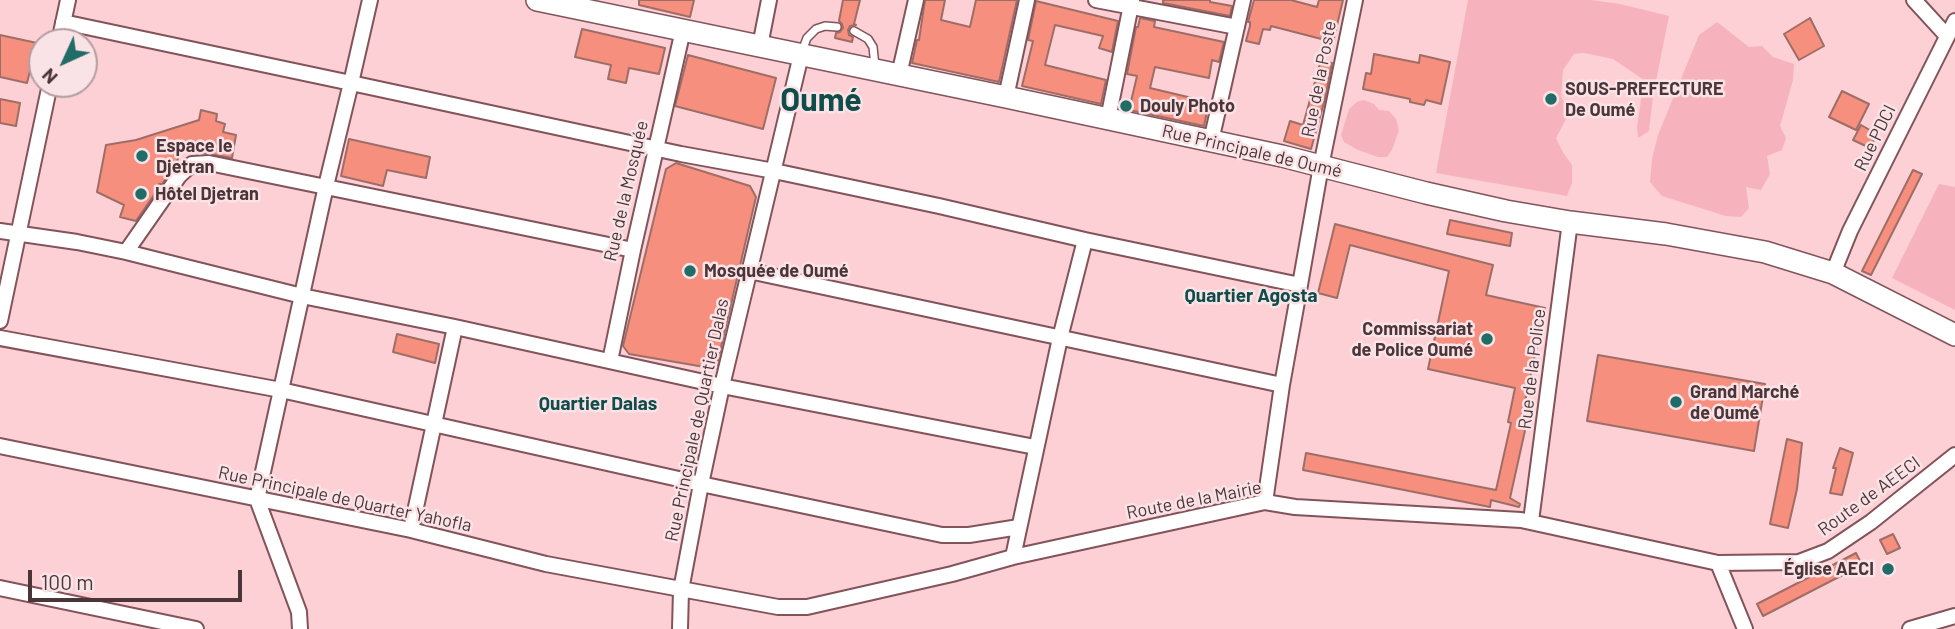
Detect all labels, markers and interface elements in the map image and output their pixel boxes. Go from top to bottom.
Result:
street label: Rue de la Poste [1297,19,1341,139]
north arrow [28,28,98,98]
text: N [37,64,62,89]
place label: SOUS-PREFECTURE De Oumé [1565,78,1723,120]
district label: Oumé [780,81,862,119]
marker: SOUS-PREFECTURE De Oumé [1543,91,1559,107]
place label: Douly Photo [1140,95,1235,117]
marker: Douly Photo [1118,98,1134,114]
street label: Rue PDCI [1850,101,1900,175]
street label: Rue de la Mosquée [599,118,653,264]
street label: Rue Principale de Oumé [1160,120,1344,182]
place label: Espace le Djetran [156,135,232,178]
marker: Espace le Djetran [134,148,150,164]
place label: Hôtel Djetran [155,183,259,205]
marker: Hôtel Djetran [133,186,149,202]
place label: Mosquée de Oumé [704,260,849,282]
marker: Mosquée de Oumé [682,263,698,279]
district label: Quartier Agosta [1185,285,1317,307]
street label: Rue Principale de Quartier Dalas [661,297,733,543]
street label: Rue de la Police [1514,307,1550,431]
place label: Commissariat de Police Oumé [1351,318,1473,360]
marker: Commissariat de Police Oumé [1479,331,1495,347]
place label: Grand Marché de Oumé [1690,381,1799,424]
district label: Quartier Dalas [539,393,657,415]
marker: Grand Marché de Oumé [1668,394,1684,410]
street label: Route de AEECI [1814,452,1924,540]
street label: Rue Principale de Quarter Yahofla [216,462,474,536]
street label: Route de la Mairie [1125,476,1263,524]
scale bar [32,556,245,600]
place label: Église AECI [1784,558,1874,580]
marker: Église AECI [1880,561,1896,577]
text: 100 m [41,569,94,594]

